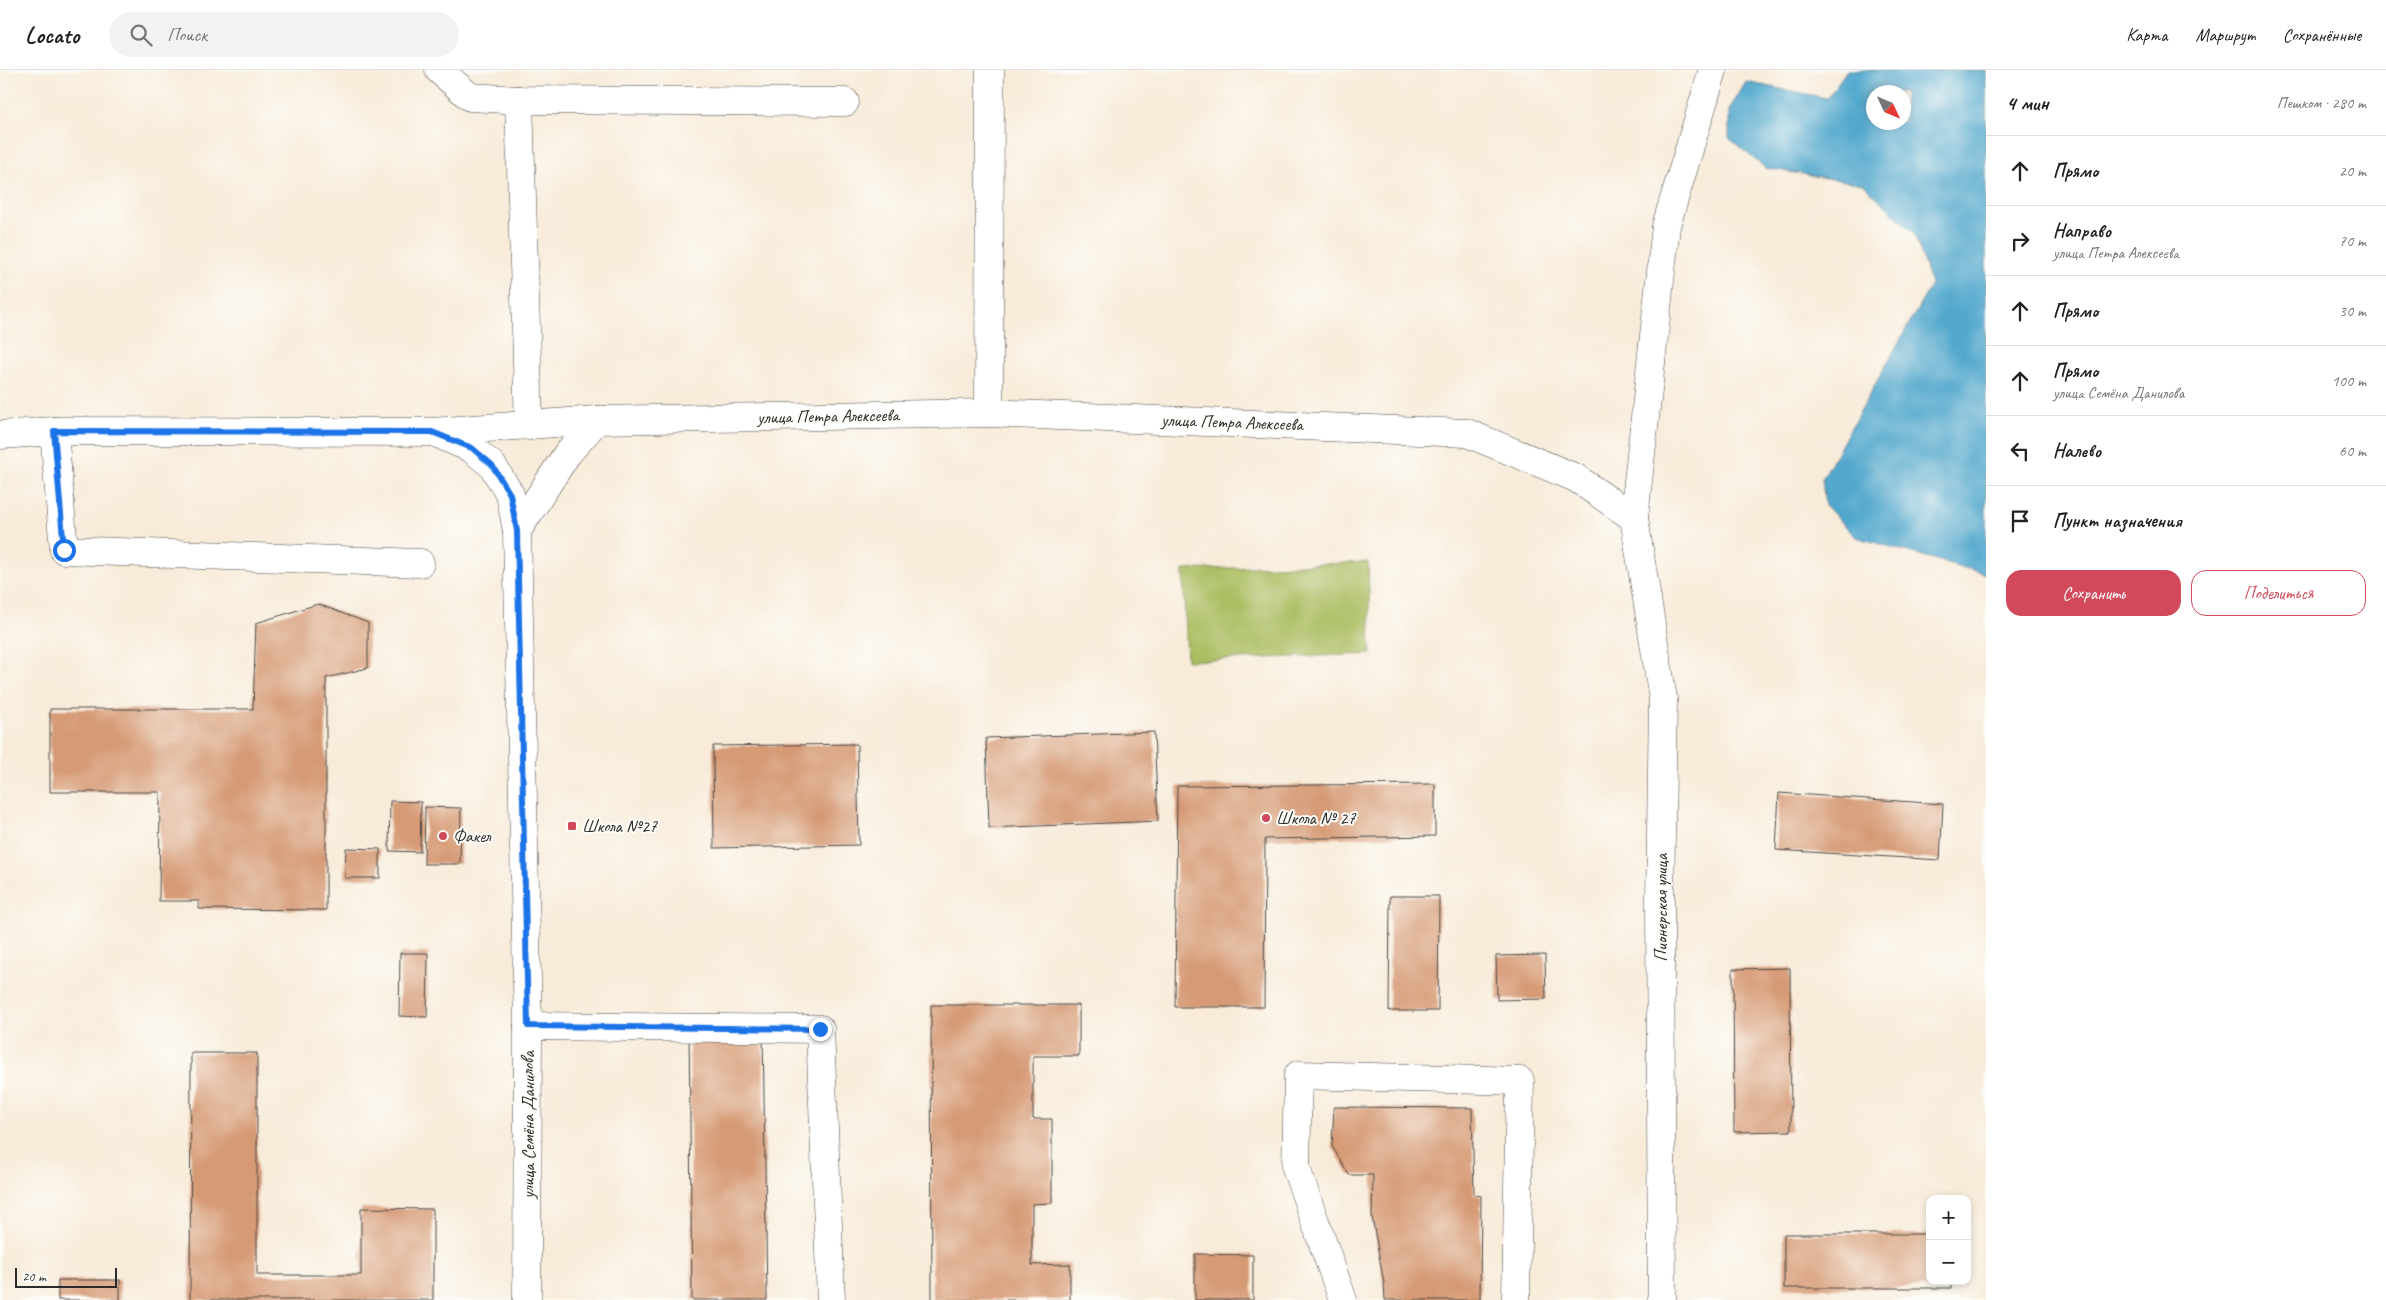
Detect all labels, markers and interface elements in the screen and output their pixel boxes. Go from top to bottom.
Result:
search box [109,12,459,57]
text: Locato [25,20,79,50]
icon: search [127,21,155,49]
text: Поиск [167,23,207,47]
text: Карта [2126,24,2167,46]
text: Маршрут [2195,24,2255,46]
text: Сохранённые [2283,24,2361,46]
north arrow [1866,85,1911,130]
text: 4 мин [2006,90,2049,116]
text: Пешком · 280 m [2277,93,2366,113]
icon: ahead [2006,157,2034,185]
text: Прямо [2053,159,2098,183]
text: 20 m [2339,161,2366,181]
text: Направо [2053,219,2111,243]
icon: right [2006,227,2034,255]
text: 70 m [2339,231,2366,251]
text: улица Петра Алексеева [2053,243,2179,263]
icon: ahead [2006,297,2034,325]
text: Прямо [2053,299,2098,323]
text: 30 m [2339,301,2366,321]
text: Прямо [2053,359,2098,383]
icon: ahead [2006,367,2034,395]
text: 100 m [2332,371,2366,391]
text: улица Семёна Данилова [2053,383,2184,403]
street label: улица Петра Алексеева [756,404,901,428]
street label: улица Петра Алексеева [1160,409,1305,436]
icon: left [2006,437,2034,465]
text: Налево [2053,439,2101,463]
text: 60 m [2339,441,2366,461]
icon: arrive [2006,507,2034,535]
text: Пункт назначения [2053,509,2182,533]
route start [53,539,76,562]
button: Сохранить [2006,570,2181,616]
button: Поделиться [2191,570,2366,616]
place label: Школа № 27 [1276,807,1356,829]
marker: Школа № 27 [1260,812,1272,824]
place label: Школа №27 [582,815,658,837]
marker: Школа №27 [566,820,578,832]
place label: Факел [453,825,492,847]
marker: Факел [437,830,449,842]
street label: Пионерская улица [1650,852,1672,962]
route end [809,1018,832,1041]
street label: улица Семёна Данилова [517,1049,539,1200]
map controls [1926,1195,1971,1285]
button: + [1926,1195,1971,1240]
button: − [1926,1240,1971,1285]
scale bar [15,1265,118,1288]
text: 20 m [22,1268,46,1285]

